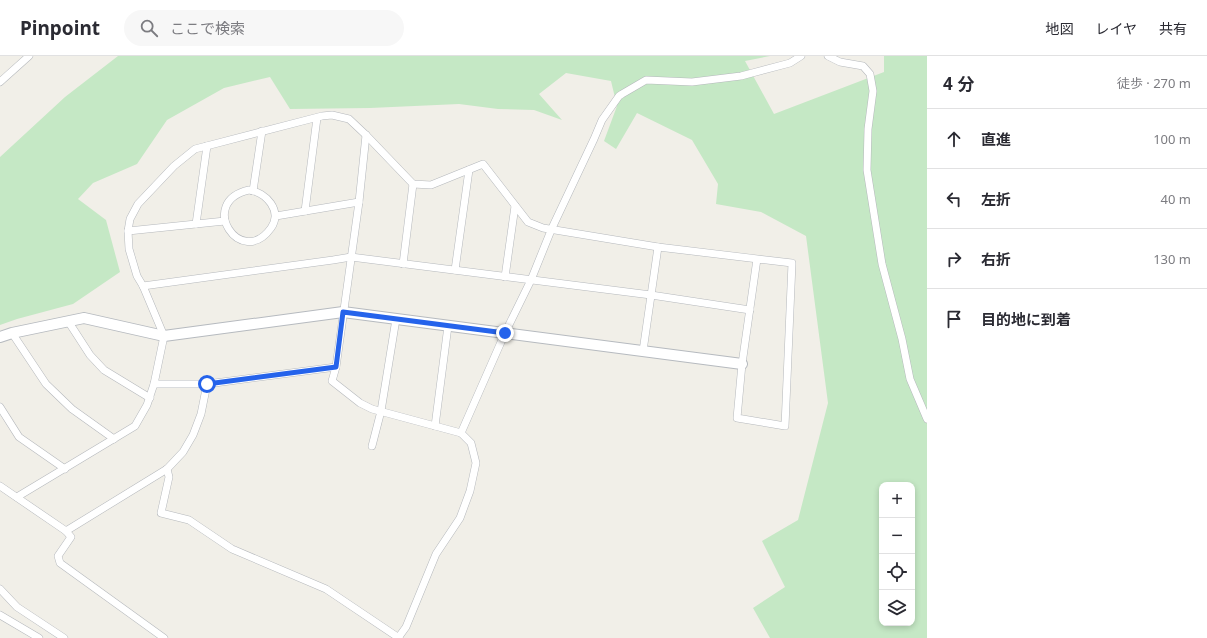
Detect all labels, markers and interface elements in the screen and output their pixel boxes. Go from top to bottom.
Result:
search box [124,10,404,46]
text: Pinpoint [20,15,100,41]
icon: search [138,17,160,39]
text: ここで検索 [170,18,245,38]
text: 地図 [1045,19,1073,38]
text: レイヤ [1095,19,1137,38]
text: 共有 [1159,19,1187,38]
text: 4 分 [943,72,974,95]
text: 徒歩 · 270 m [1117,74,1191,92]
icon: ahead [943,128,965,150]
text: 直進 [981,129,1011,149]
text: 100 m [1153,130,1191,148]
icon: left [943,188,965,210]
text: 左折 [981,189,1011,209]
text: 40 m [1161,190,1191,208]
icon: right [943,248,965,270]
text: 右折 [981,249,1011,269]
text: 130 m [1153,250,1191,268]
icon: arrive [943,308,965,330]
text: 目的地に到着 [981,309,1071,329]
route end [496,324,514,342]
route start [198,375,216,393]
map controls [879,482,915,626]
button: + [879,482,915,518]
button: − [879,518,915,554]
button: locate [879,554,915,590]
button: layers [879,590,915,626]

